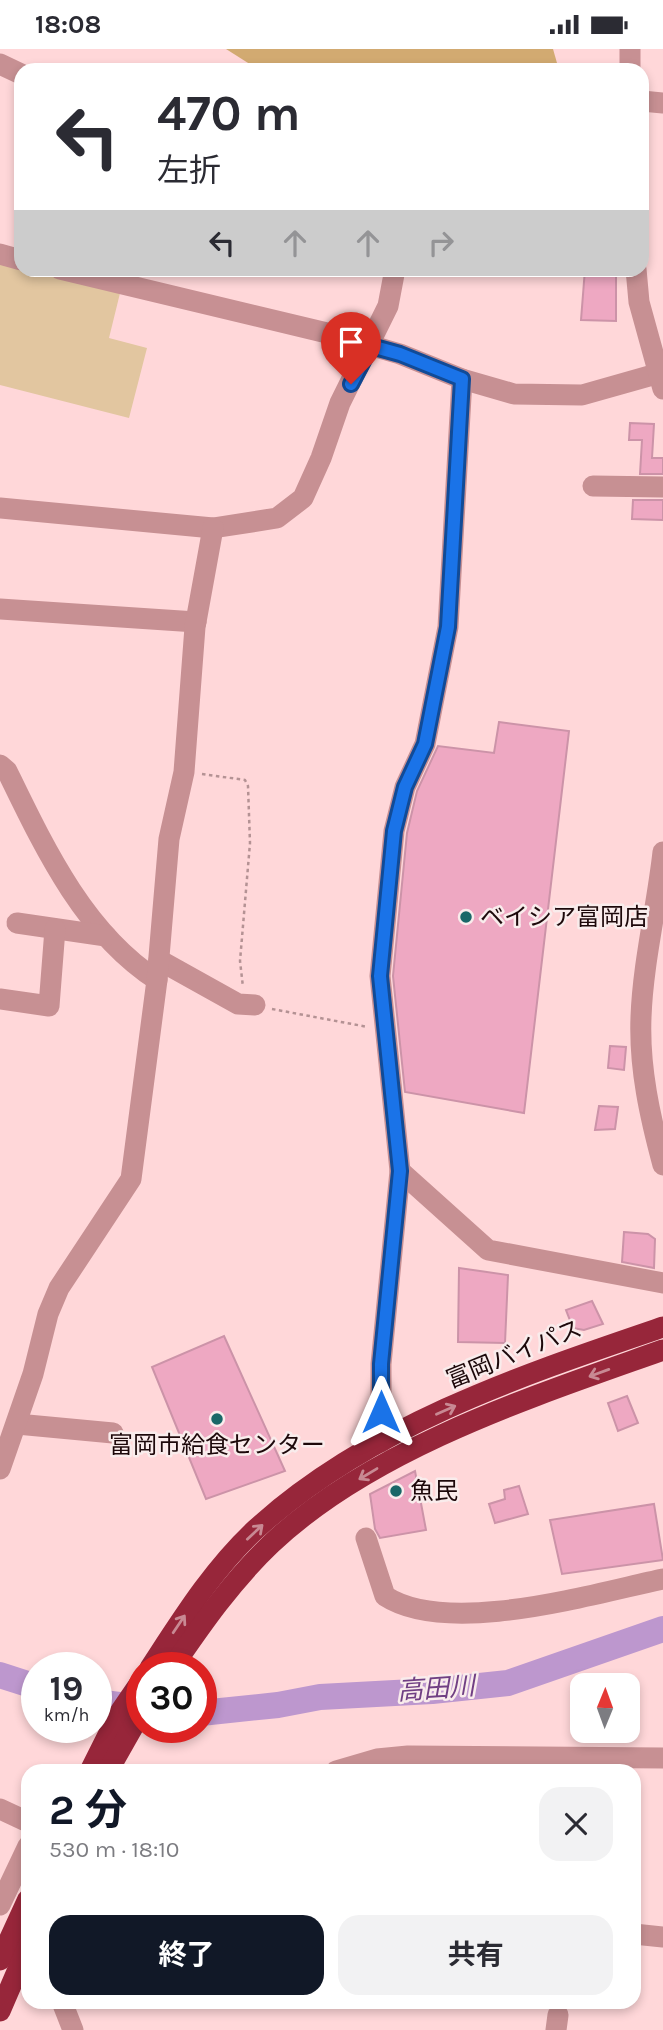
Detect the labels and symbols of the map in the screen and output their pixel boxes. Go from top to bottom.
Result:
pin [321,312,381,384]
place label: ベイシア富岡店 [480,903,648,931]
marker: ベイシア富岡店 [458,909,474,925]
street label: 富岡バイパス [442,1314,586,1394]
one-way arrow [588,1368,610,1380]
position arrow [344,1375,418,1449]
one-way arrow [435,1403,456,1416]
marker: 富岡市給食センター [209,1411,225,1427]
place label: 富岡市給食センター [109,1431,325,1459]
one-way arrow [359,1467,379,1481]
place label: 魚民 [410,1477,458,1505]
marker: 魚民 [388,1483,404,1499]
one-way arrow [246,1523,263,1540]
one-way arrow [172,1615,186,1635]
speed limit sign: 30 [126,1652,217,1743]
water label: 高田川 [396,1670,479,1707]
north arrow [570,1673,640,1743]

